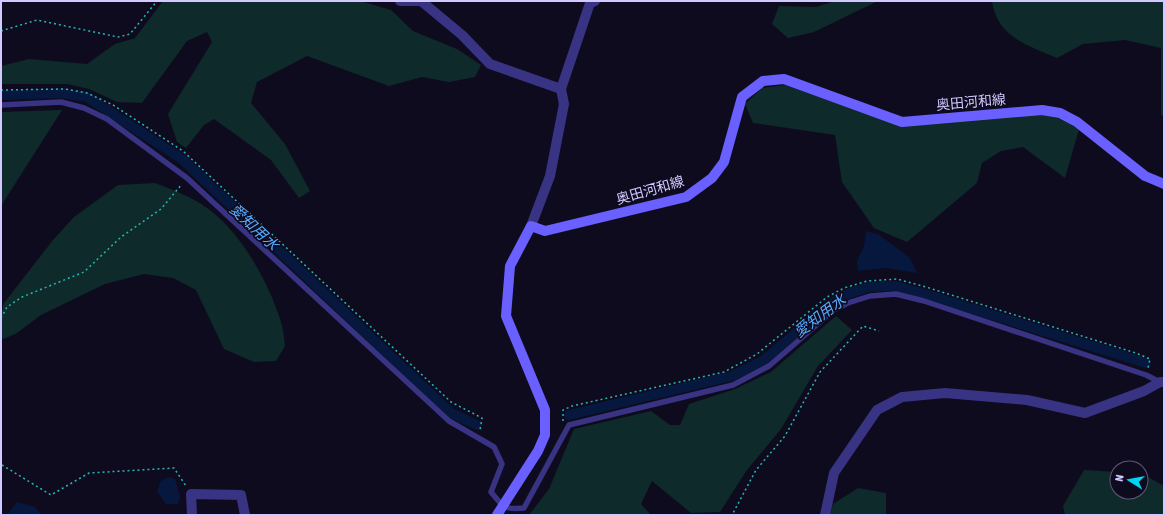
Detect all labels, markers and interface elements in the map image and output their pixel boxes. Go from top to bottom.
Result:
street label: 奥田河和線 [935,91,1007,113]
street label: 奥田河和線 [614,173,686,207]
water label: 愛知用水 [227,200,284,255]
water label: 愛知用水 [791,290,850,340]
north arrow [1109,460,1149,500]
text: N [1113,474,1126,482]

